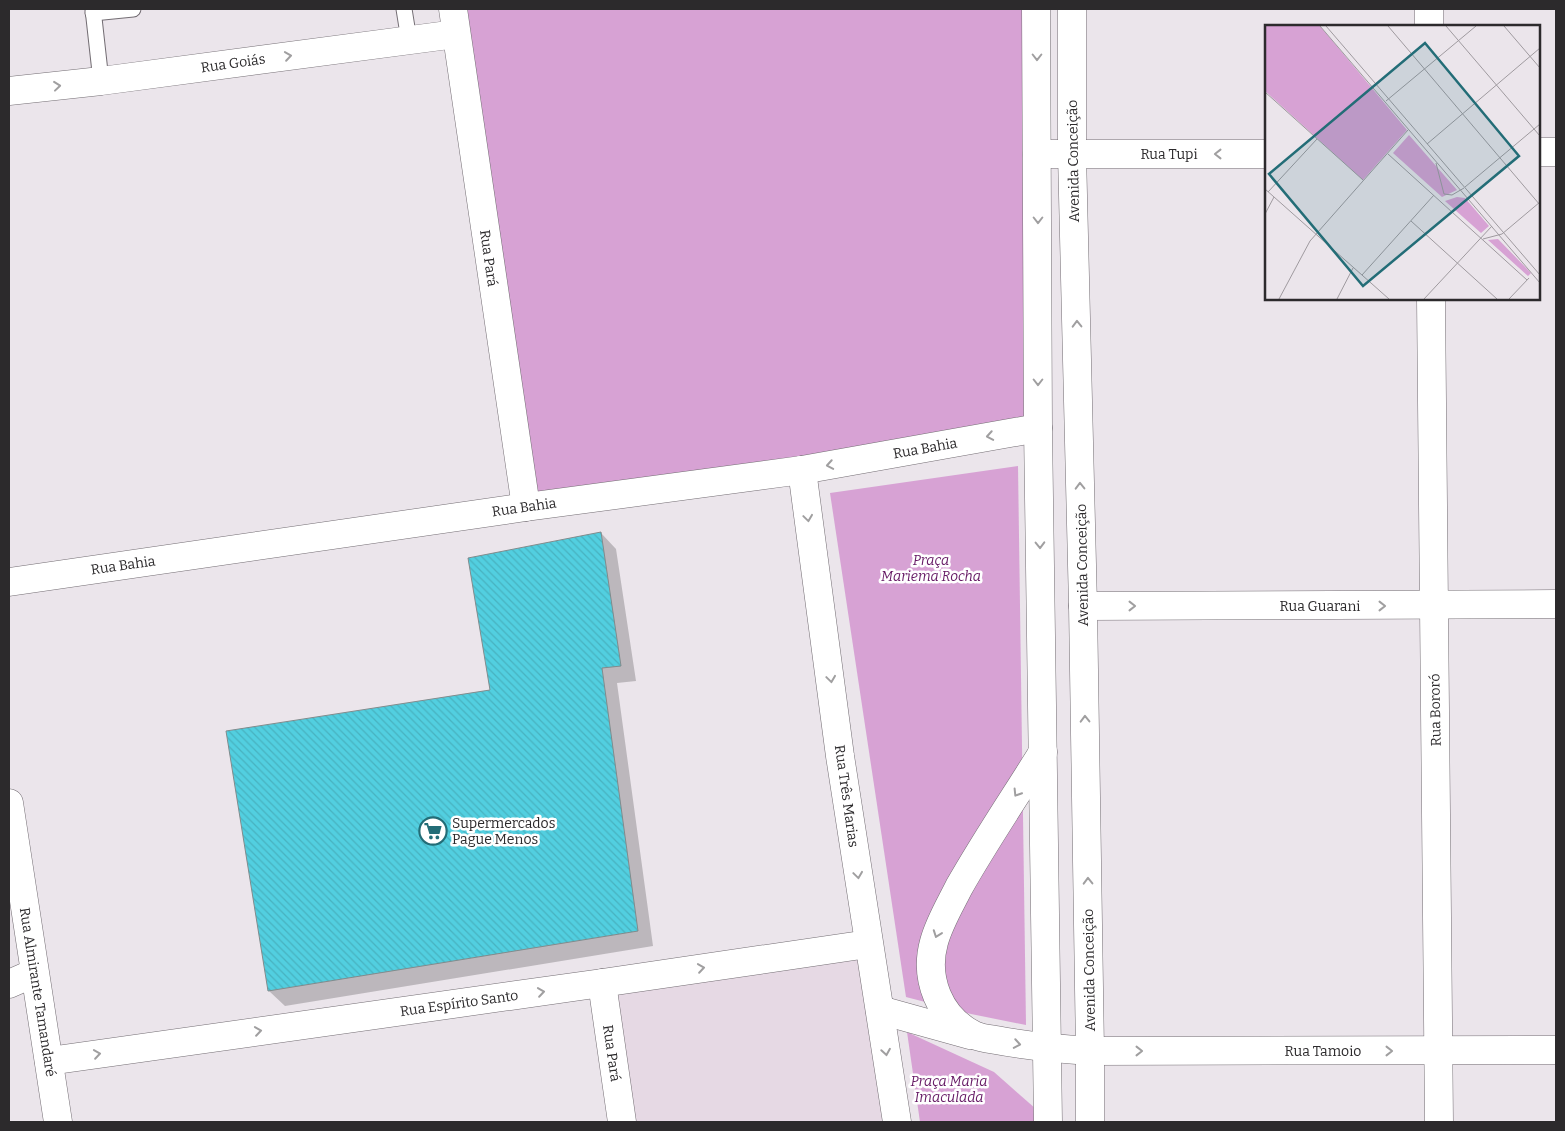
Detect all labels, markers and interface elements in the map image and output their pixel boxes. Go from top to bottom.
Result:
inset map [1265,25,1540,300]
street label: Rua Goiás [200,51,266,76]
one-way arrow [284,51,292,62]
one-way arrow [1032,54,1042,62]
one-way arrow [54,81,62,92]
street label: Avenida Conceição [1064,100,1083,222]
street label: Rua Tupi [1140,146,1198,163]
one-way arrow [1213,149,1221,159]
one-way arrow [1033,216,1043,224]
street label: Rua Pará [476,229,501,288]
one-way arrow [1071,319,1082,327]
one-way arrow [1033,379,1043,387]
one-way arrow [986,431,995,441]
street label: Rua Bahia [892,434,959,462]
one-way arrow [826,459,835,469]
one-way arrow [1075,482,1086,490]
street label: Rua Bahia [491,495,558,520]
street label: Avenida Conceição [1073,504,1092,626]
one-way arrow [803,514,813,522]
one-way arrow [1035,542,1045,549]
park label: Praça Mariema Rocha [881,552,981,585]
street label: Rua Bahia [90,553,157,578]
street label: Rua Guarani [1279,598,1361,615]
one-way arrow [1128,601,1136,611]
one-way arrow [1378,601,1386,611]
street label: Rua Bororó [1426,673,1445,747]
one-way arrow [825,675,835,683]
one-way arrow [1080,714,1090,722]
street label: Rua Três Marias [831,744,862,848]
one-way arrow [1014,787,1023,797]
place label: Supermercados Pague Menos [452,815,555,848]
supermarket icon: Supermercados Pague Menos [418,816,448,846]
one-way arrow [852,871,863,879]
one-way arrow [1082,877,1093,885]
street label: Rua Almirante Tamandaré [16,906,59,1078]
street label: Avenida Conceição [1080,909,1099,1031]
one-way arrow [933,929,943,938]
one-way arrow [697,964,706,974]
street label: Rua Espírito Santo [399,987,519,1020]
one-way arrow [537,987,545,998]
street label: Rua Pará [599,1024,624,1083]
one-way arrow [254,1027,263,1037]
one-way arrow [1012,1038,1021,1048]
street label: Rua Tamoio [1285,1043,1361,1060]
one-way arrow [1136,1046,1143,1056]
one-way arrow [1386,1046,1393,1056]
one-way arrow [881,1048,891,1057]
one-way arrow [94,1049,102,1060]
park label: Praça Maria Imaculada [911,1073,988,1106]

